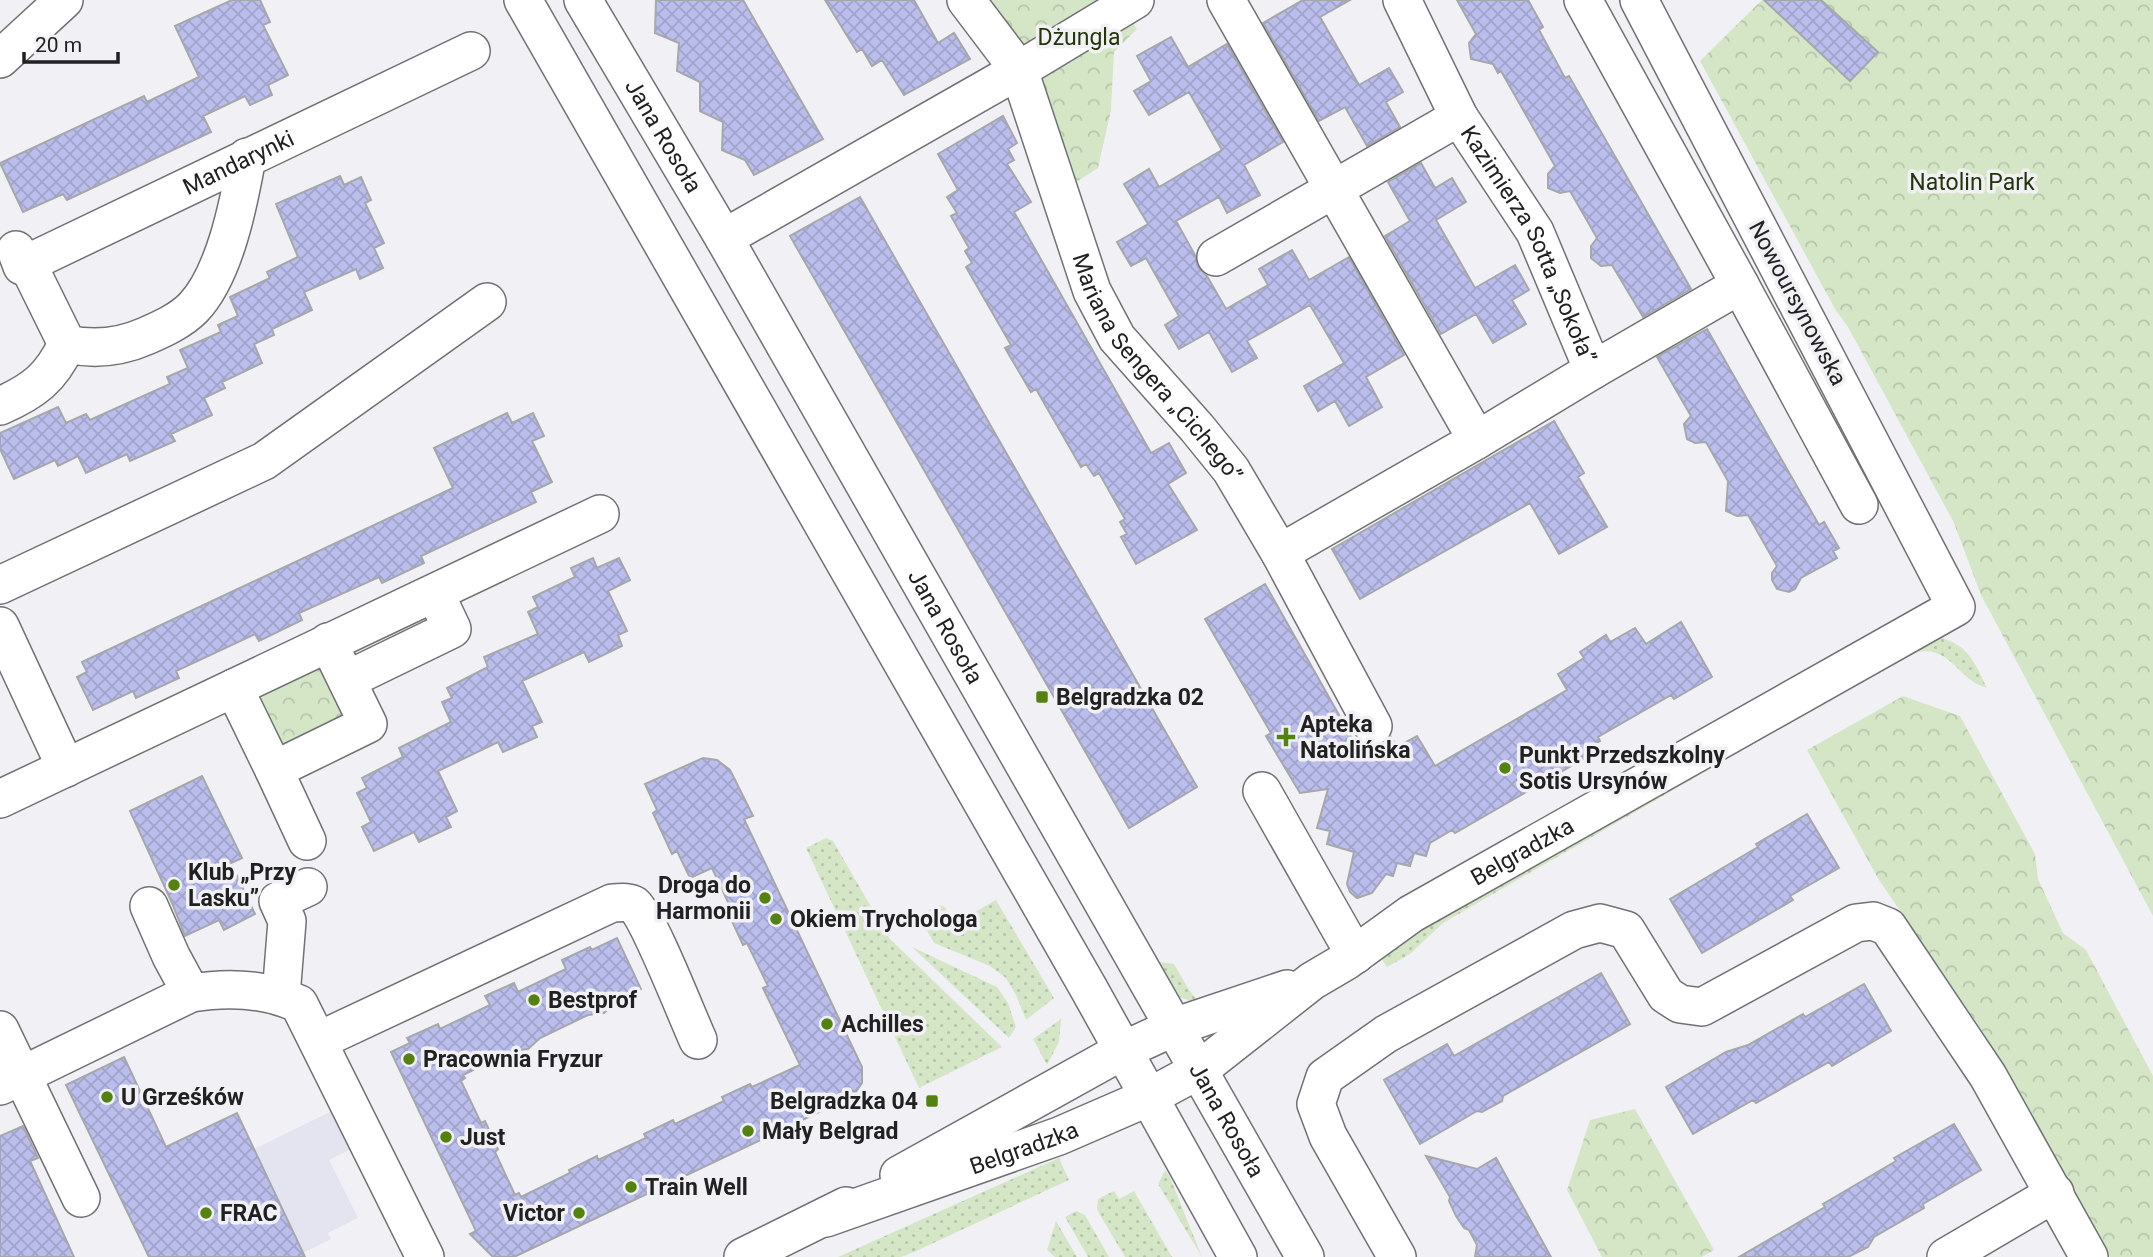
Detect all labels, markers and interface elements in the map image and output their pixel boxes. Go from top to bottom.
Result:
scale bar [24,21,119,65]
park label: Dżungla [1038,24,1120,51]
text: 20 m [35,33,82,57]
street label: Jana Rosoła [619,75,707,198]
street label: Kazimierza Sotta „Sokoła” [1455,121,1601,367]
street label: Mandarynki [179,125,298,201]
park label: Natolin Park [1909,169,2035,196]
street label: Nowoursynowska [1743,216,1852,390]
street label: Mariana Sengera „Cichego” [1066,250,1247,486]
street label: Jana Rosoła [902,565,988,689]
place label: Belgradzka 02 [1056,684,1204,711]
marker: Belgradzka 02 [1034,689,1050,705]
place label: Apteka Natolińska [1300,711,1410,764]
marker: Apteka Natolińska [1278,729,1294,745]
place label: Punkt Przedszkolny Sotis Ursynów [1519,742,1725,795]
marker: Punkt Przedszkolny Sotis Ursynów [1497,760,1513,776]
street label: Belgradzka [1466,812,1578,891]
place label: Klub „Przy Lasku” [188,859,296,912]
place label: Droga do Harmonii [656,872,751,925]
marker: Klub „Przy Lasku” [166,877,182,893]
marker: Droga do Harmonii [757,890,773,906]
place label: Okiem Trychologa [790,906,978,933]
marker: Okiem Trychologa [768,911,784,927]
place label: Bestprof [548,987,638,1014]
marker: Bestprof [526,992,542,1008]
place label: Achilles [841,1011,924,1038]
marker: Achilles [819,1016,835,1032]
place label: Pracownia Fryzur [423,1046,603,1073]
marker: Pracownia Fryzur [401,1051,417,1067]
street label: Jana Rosoła [1183,1058,1270,1182]
place label: U Grześków [121,1084,244,1111]
place label: Belgradzka 04 [770,1088,918,1115]
marker: U Grześków [99,1089,115,1105]
marker: Belgradzka 04 [924,1093,940,1109]
street label: Belgradzka [966,1116,1083,1180]
place label: Mały Belgrad [762,1118,898,1145]
marker: Mały Belgrad [740,1123,756,1139]
place label: Just [460,1124,506,1151]
marker: Just [438,1129,454,1145]
place label: Train Well [645,1174,748,1201]
marker: Train Well [623,1179,639,1195]
place label: FRAC [220,1200,278,1227]
place label: Victor [503,1200,566,1227]
marker: FRAC [198,1205,214,1221]
marker: Victor [571,1205,587,1221]

